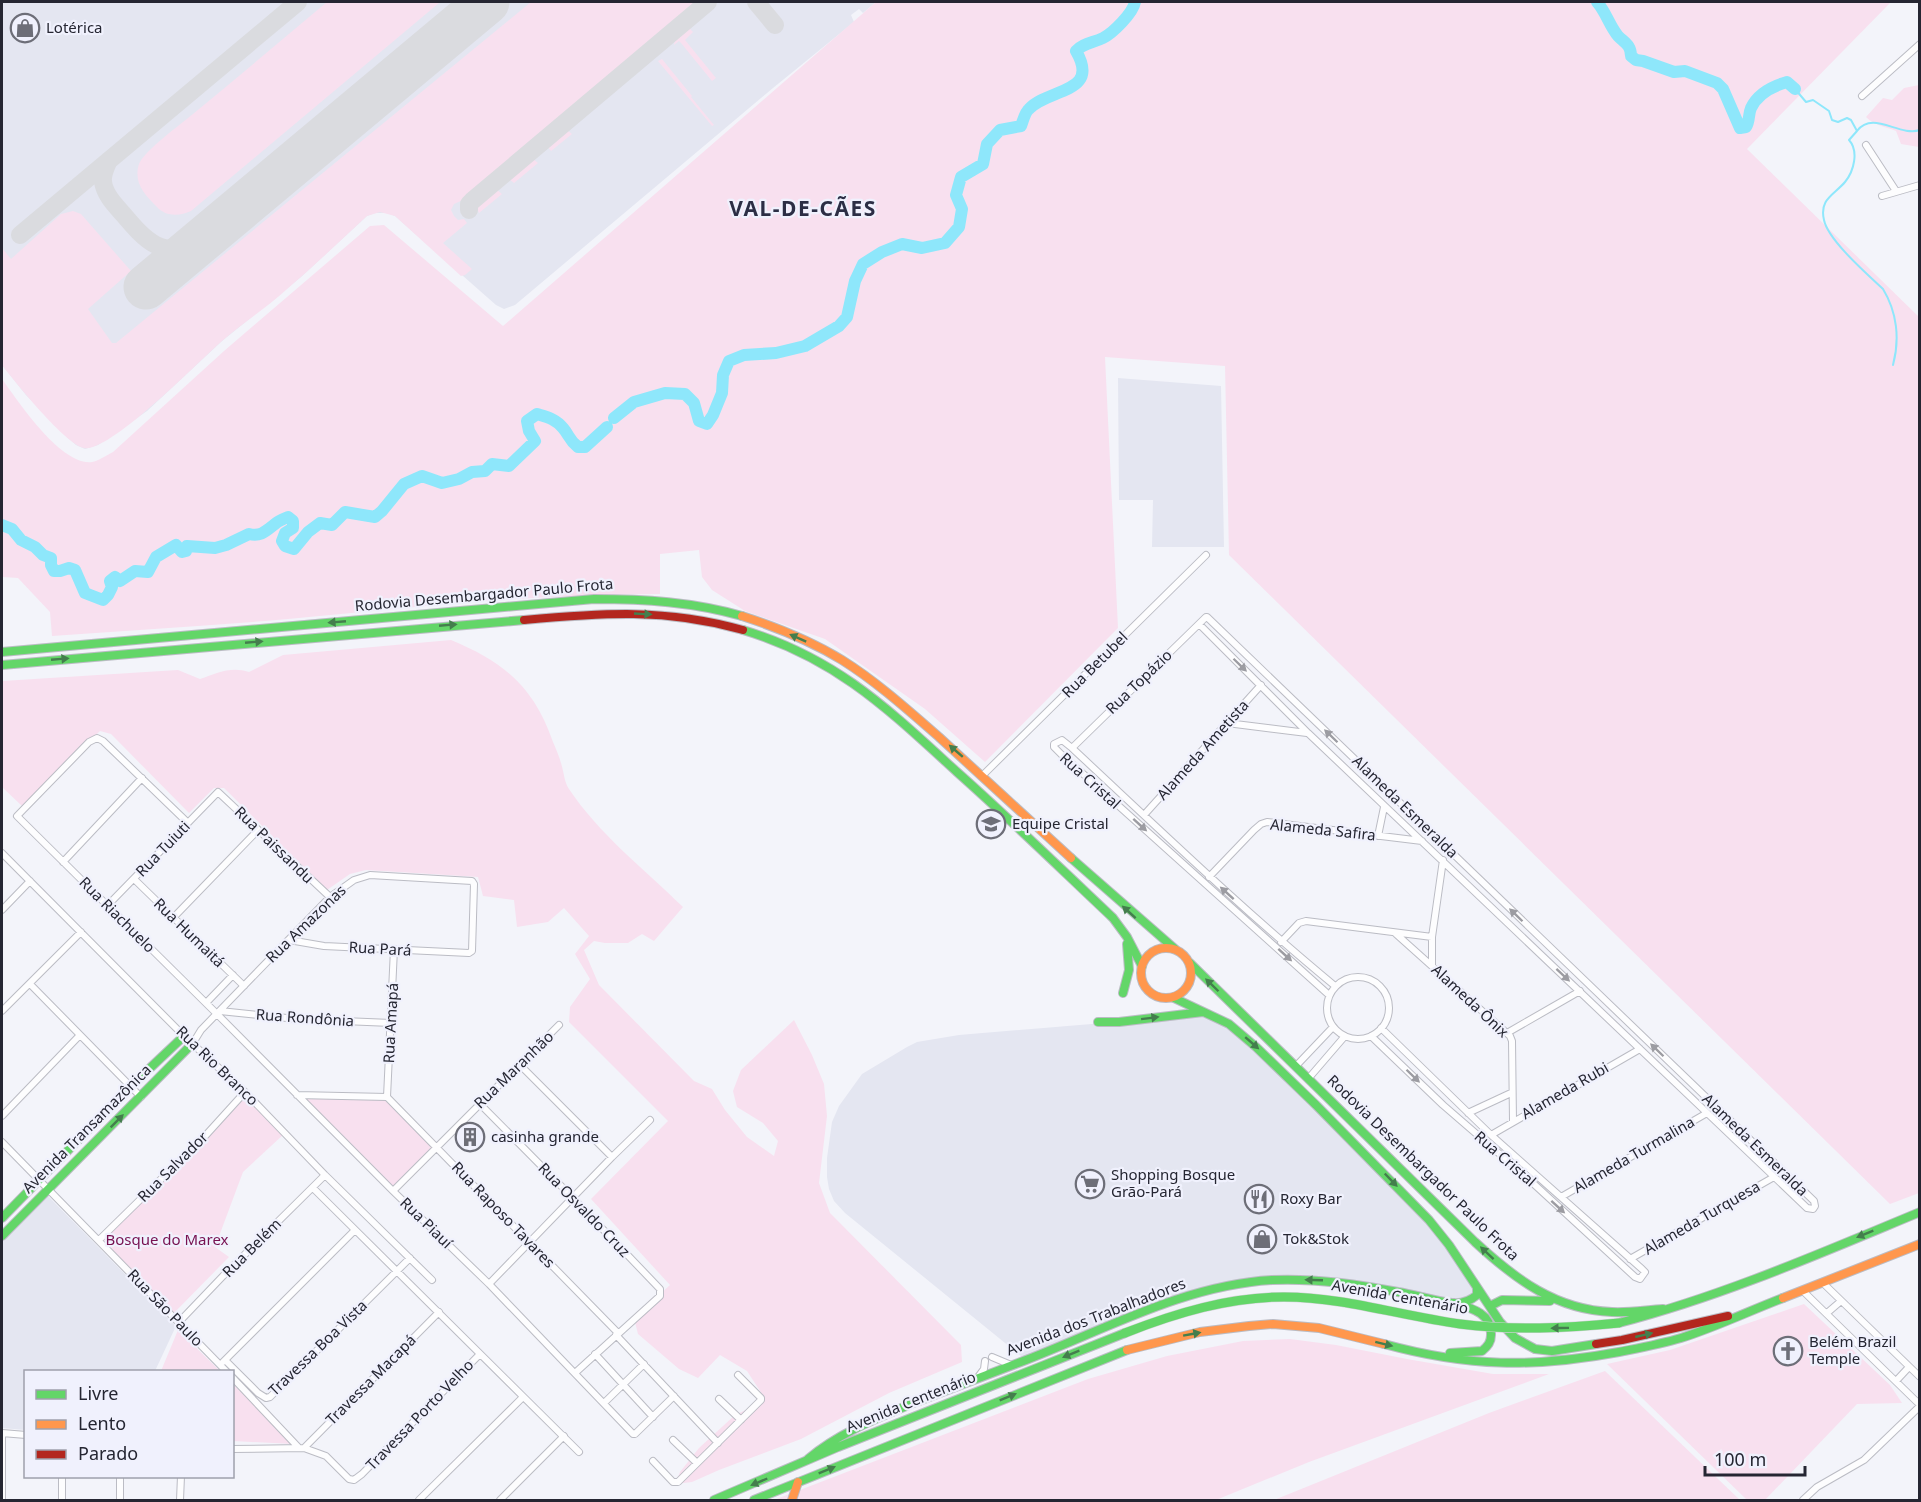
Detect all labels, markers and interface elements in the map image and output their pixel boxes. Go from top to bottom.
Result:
shop icon: Lotérica [9,12,41,44]
place label: Lotérica [46,17,103,37]
district label: VAL-DE-CÃES [729,194,877,222]
street label: Rodovia Desembargador Paulo Frota [354,573,614,615]
one-way arrow [633,609,652,618]
one-way arrow [327,617,346,627]
one-way arrow [439,620,458,630]
street label: Rua Betubel [1057,627,1132,702]
one-way arrow [789,633,807,643]
one-way arrow [245,637,264,647]
street label: Rua Topázio [1101,645,1176,718]
one-way arrow [50,655,69,664]
one-way arrow [1233,658,1248,672]
street label: Alameda Ametista [1152,695,1253,804]
one-way arrow [1323,729,1338,743]
one-way arrow [948,745,963,758]
street label: Rua Cristal [1056,748,1125,813]
street label: Alameda Esmeralda [1348,751,1463,862]
street label: Rua Paissandu [231,801,319,887]
school or university icon: Equipe Cristal [975,808,1007,840]
place label: Equipe Cristal [1012,813,1109,833]
street label: Alameda Safira [1269,814,1377,844]
street label: Rua Tuiuti [131,816,194,881]
one-way arrow [1132,818,1147,832]
street label: Rua Riachuelo [75,872,160,957]
street label: Rua Amazonas [261,880,350,967]
one-way arrow [1220,887,1235,900]
street label: Rua Humaitá [150,893,230,971]
one-way arrow [1122,906,1137,919]
one-way arrow [1509,908,1524,922]
street label: Rua Pará [348,936,412,960]
one-way arrow [1277,948,1292,962]
street label: Alameda Ônix [1428,959,1514,1041]
one-way arrow [1555,967,1569,981]
one-way arrow [1205,979,1219,993]
street label: Rua Amapá [378,982,402,1064]
street label: Rua Rondônia [255,1004,355,1030]
one-way arrow [1141,1013,1160,1023]
street label: Rua Rio Branco [172,1021,263,1110]
street label: Rua Maranhão [469,1026,557,1112]
one-way arrow [1244,1036,1259,1049]
one-way arrow [1650,1044,1664,1058]
street label: Alameda Rubi [1517,1057,1612,1123]
street label: Avenida Transamazônica [18,1060,155,1197]
one-way arrow [1406,1069,1420,1083]
street label: Rodovia Desembargador Paulo Frota [1324,1070,1524,1265]
street label: Alameda Esmeralda [1698,1089,1813,1200]
street label: Alameda Turmalina [1569,1111,1698,1197]
one-way arrow [110,1114,124,1128]
building icon: casinha grande [454,1121,486,1153]
place label: casinha grande [491,1126,599,1146]
street label: Rua Cristal [1471,1126,1541,1191]
street label: Rua Salvador [133,1127,212,1206]
street label: Rua Raposo Tavares [448,1157,560,1272]
street label: Rua Osvaldo Cruz [534,1158,635,1261]
place label: Shopping Bosque Grão-Pará [1111,1164,1235,1201]
supermarket icon: Shopping Bosque Grão-Pará [1074,1168,1106,1200]
one-way arrow [1383,1173,1397,1187]
street label: Alameda Turquesa [1640,1176,1763,1259]
restaurant icon: Roxy Bar [1243,1183,1275,1215]
place label: Roxy Bar [1280,1188,1342,1208]
street label: Rua Piauí [396,1192,458,1253]
one-way arrow [1551,1200,1566,1214]
street label: Rua Belém [218,1214,285,1281]
shop icon: Tok&Stok [1246,1223,1278,1255]
place label: Tok&Stok [1283,1228,1349,1248]
park label: Bosque do Marex [105,1229,229,1249]
one-way arrow [1856,1229,1874,1239]
one-way arrow [1480,1246,1494,1260]
street label: Rua São Paulo [124,1264,208,1350]
street label: Avenida dos Trabalhadores [1003,1273,1188,1360]
street label: Avenida Centenário [1330,1274,1470,1318]
one-way arrow [1304,1275,1323,1285]
street label: Travessa Boa Vista [264,1295,371,1400]
one-way arrow [1551,1324,1570,1333]
one-way arrow [1183,1329,1202,1338]
street label: Travessa Macapá [321,1330,420,1429]
one-way arrow [1635,1330,1653,1340]
place label: Belém Brazil Temple [1809,1331,1896,1368]
church icon: Belém Brazil Temple [1772,1335,1804,1367]
one-way arrow [1375,1340,1394,1350]
one-way arrow [1061,1350,1079,1360]
street label: Travessa Porto Velho [361,1355,477,1474]
street label: Avenida Centenário [843,1366,978,1436]
legend [24,1370,234,1478]
text: Livre [78,1381,118,1405]
one-way arrow [1000,1392,1018,1402]
text: Lento [78,1411,126,1435]
scale bar [1705,1439,1806,1477]
text: Parado [78,1441,138,1465]
text: 100 m [1714,1447,1766,1471]
one-way arrow [819,1465,837,1475]
one-way arrow [750,1478,768,1488]

